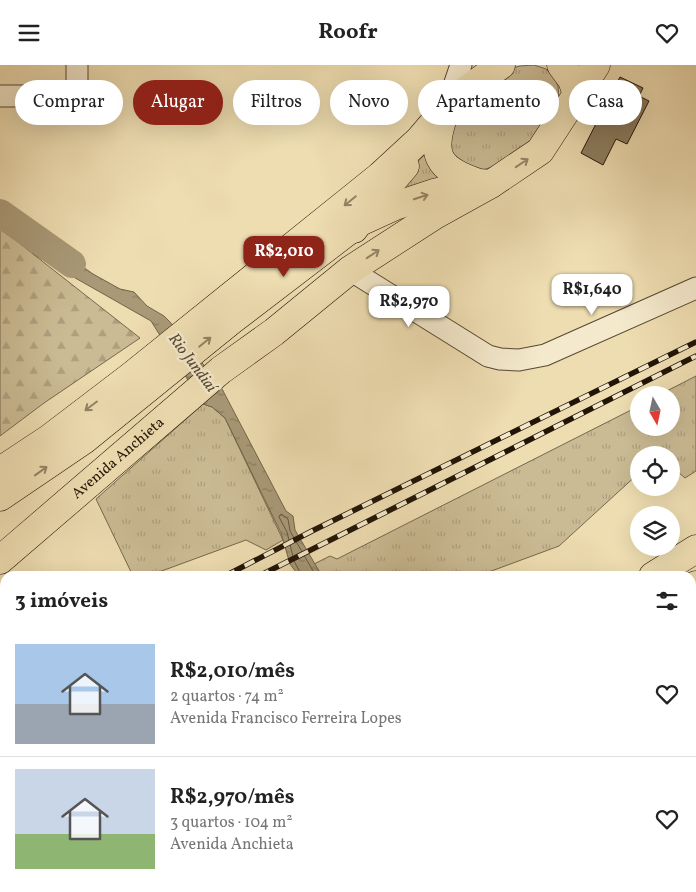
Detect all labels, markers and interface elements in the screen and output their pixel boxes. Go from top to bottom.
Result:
text: Roofr [318,17,378,48]
icon: menu [15,19,43,47]
icon: heart [653,19,681,47]
chip: Comprar [15,80,123,125]
chip: Alugar [133,80,223,125]
chip: Filtros [233,80,320,125]
chip: Novo [330,80,408,125]
chip: Apartamento [418,80,559,125]
chip: Casa [569,80,642,125]
one-way arrow [514,158,528,168]
one-way arrow [413,192,428,201]
one-way arrow [343,195,356,206]
pin: R$2,010 [238,235,330,278]
text: R$2,010 [254,241,314,263]
one-way arrow [366,249,380,259]
pin: R$1,640 [546,273,638,316]
text: R$1,640 [562,279,622,301]
pin: R$2,970 [363,285,455,328]
text: R$2,970 [380,291,438,313]
water label: Rio Jundiaí [163,329,223,399]
one-way arrow [199,336,212,348]
north arrow [630,386,680,436]
map controls [630,386,680,556]
one-way arrow [85,401,98,412]
street label: Avenida Anchieta [67,412,169,504]
button: locate [630,446,680,496]
one-way arrow [34,466,48,476]
button: layers [630,506,680,556]
text: 3 imóveis [15,587,108,616]
icon: filters [653,587,681,615]
text: R$2,010/mês [170,657,295,686]
icon: home [55,664,115,724]
icon: heart [653,680,681,708]
text: 2 quartos · 74 m² [170,686,284,708]
text: Avenida Francisco Ferreira Lopes [170,708,402,730]
text: R$2,970/mês [170,783,295,812]
icon: home [55,789,115,849]
icon: heart [653,805,681,833]
text: 3 quartos · 104 m² [170,812,292,834]
text: Avenida Anchieta [170,834,294,856]

